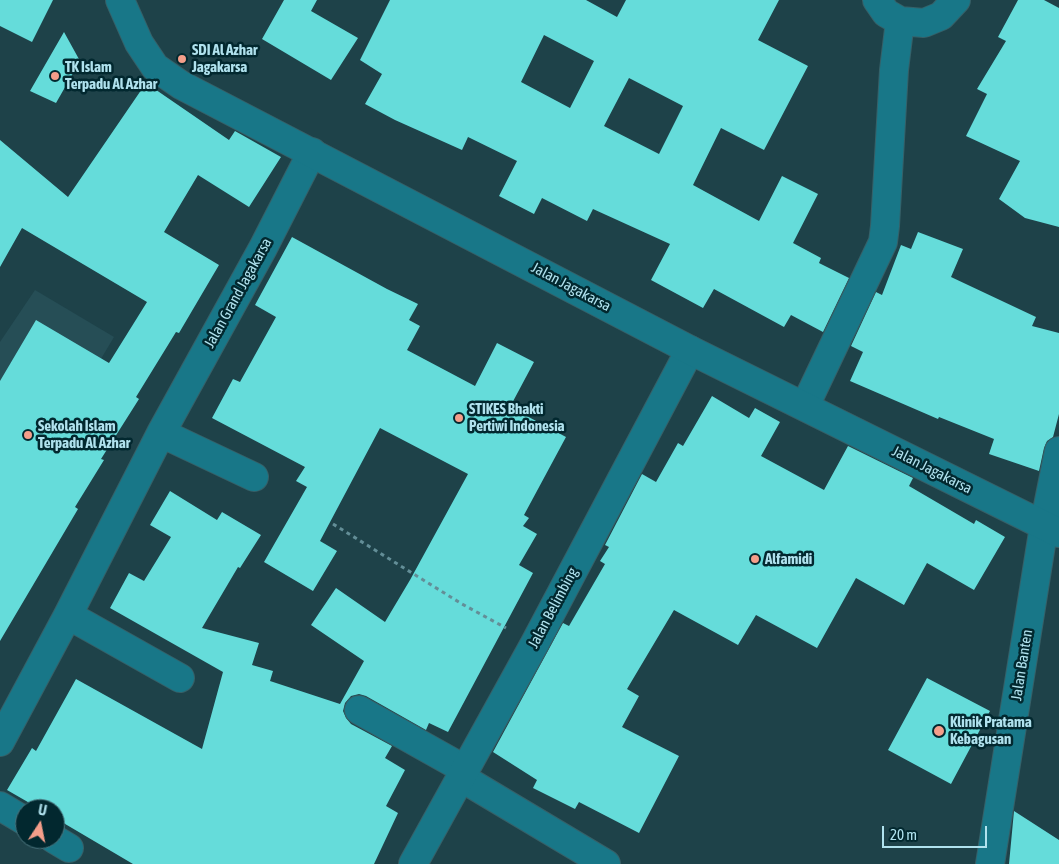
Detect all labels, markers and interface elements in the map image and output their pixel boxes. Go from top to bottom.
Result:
place label: SDI Al Azhar Jagakarsa [192,41,257,76]
marker: SDI Al Azhar Jagakarsa [176,53,188,65]
place label: TK Islam Terpadu Al Azhar [65,58,157,93]
marker: TK Islam Terpadu Al Azhar [49,70,61,82]
street label: Jalan Grand Jagakarsa [200,235,276,351]
street label: Jalan Jagakarsa [528,259,614,315]
place label: STIKES Bhakti Pertiwi Indonesia [469,400,565,435]
marker: STIKES Bhakti Pertiwi Indonesia [453,412,465,424]
place label: Sekolah Islam Terpadu Al Azhar [38,417,130,452]
marker: Sekolah Islam Terpadu Al Azhar [22,429,34,441]
street label: Jalan Jagakarsa [889,442,975,498]
place label: Alfamidi [765,550,812,568]
marker: Alfamidi [749,553,761,565]
street label: Jalan Belimbing [524,565,582,651]
street label: Jalan Banten [1008,628,1036,702]
place label: Klinik Pratama Kebagusan [950,713,1032,748]
marker: Klinik Pratama Kebagusan [932,724,946,738]
north arrow [15,799,65,849]
text: U [37,802,48,819]
scale bar [884,816,989,848]
text: 20 m [890,826,917,843]

